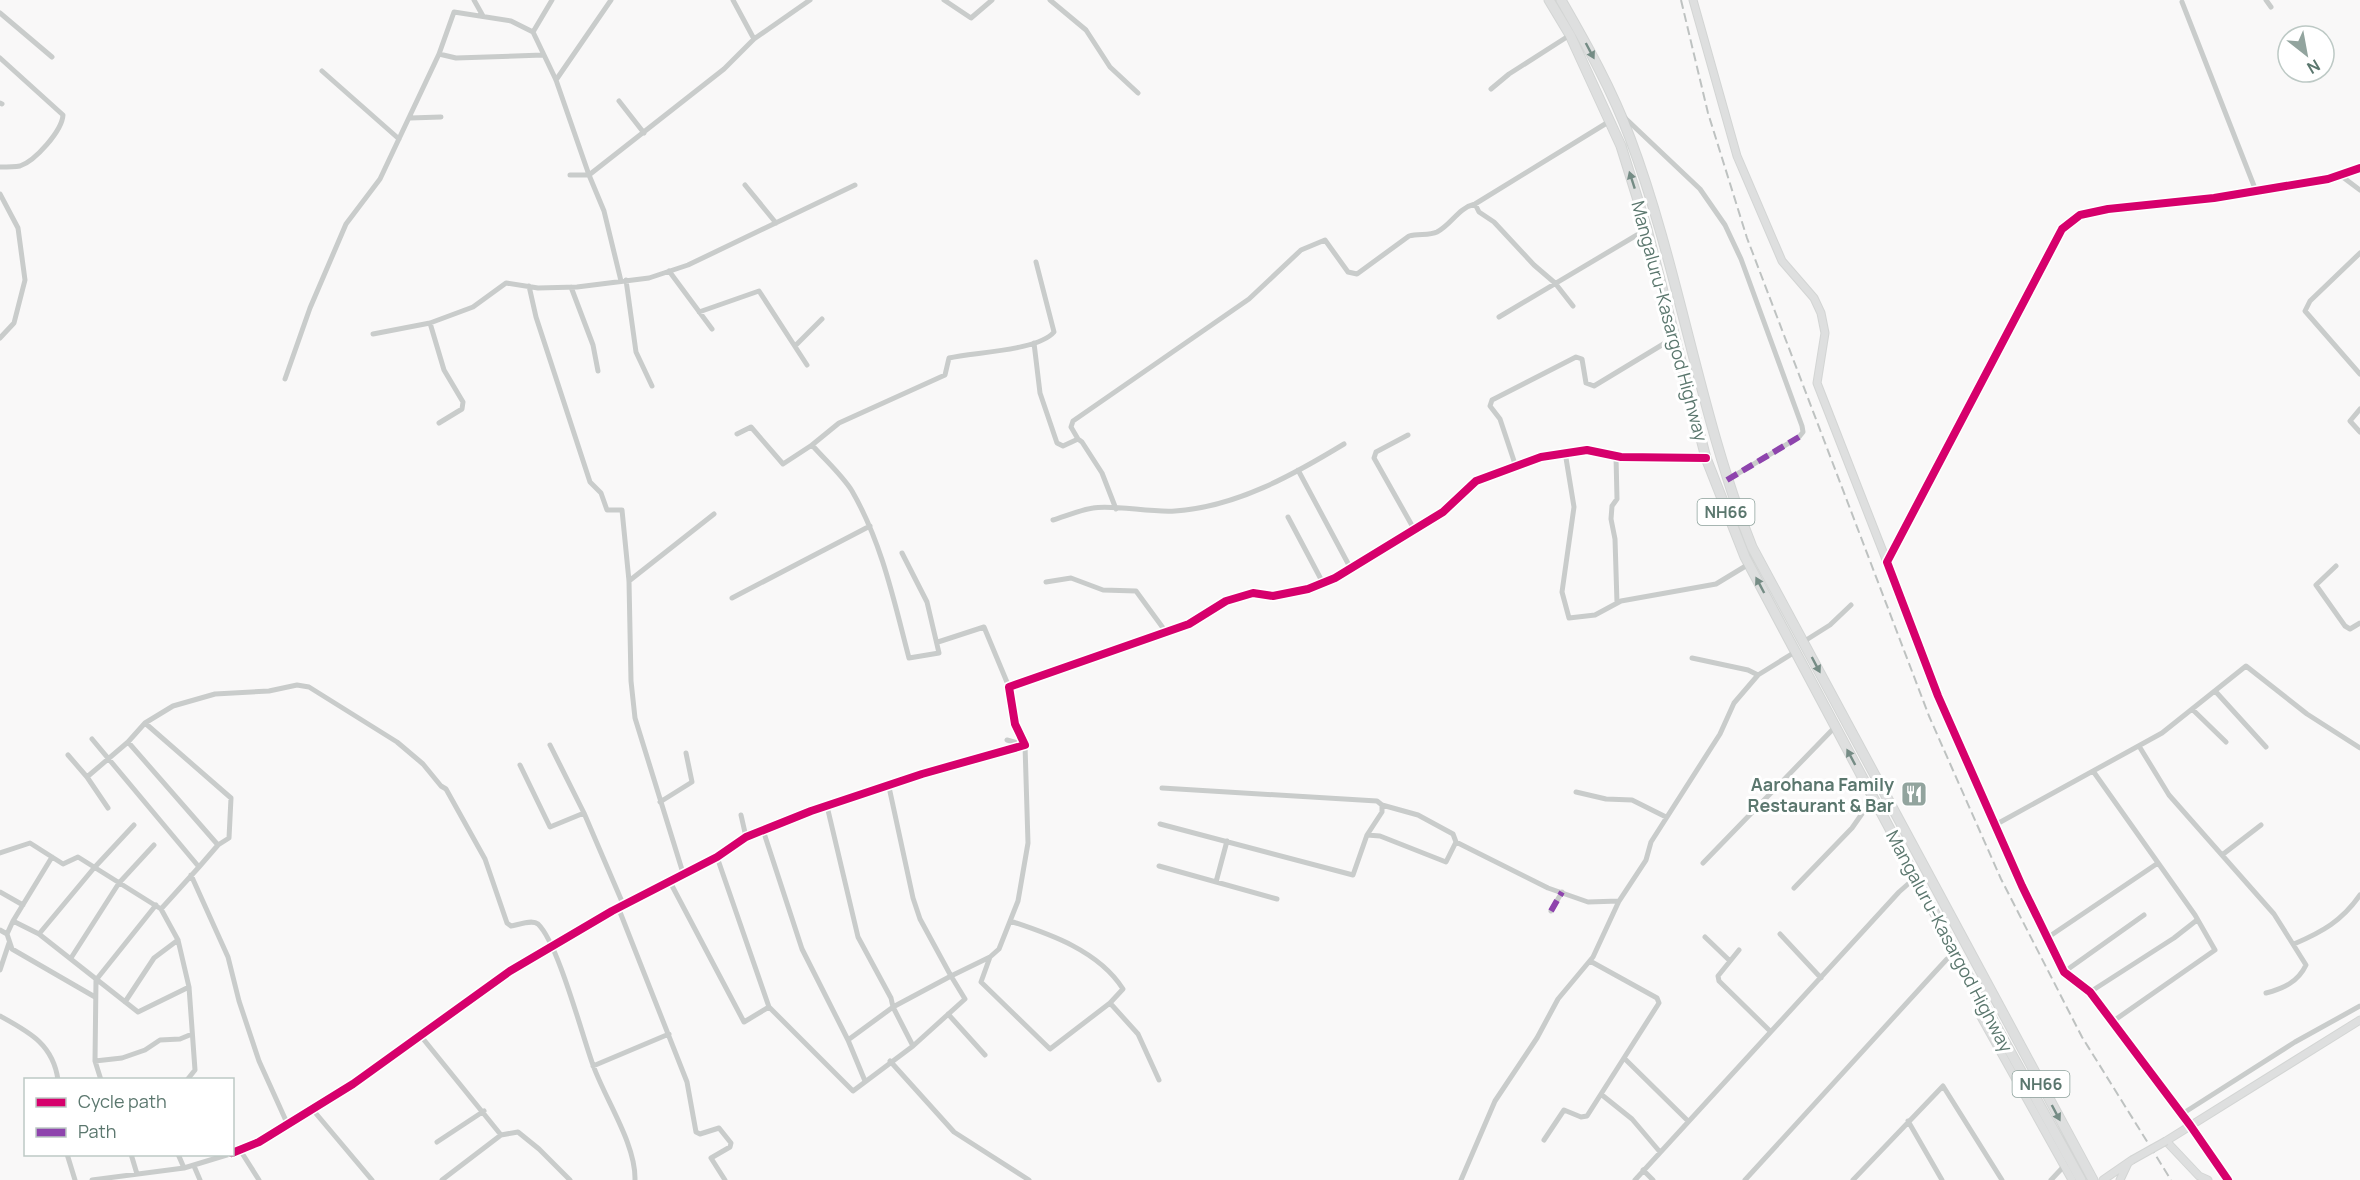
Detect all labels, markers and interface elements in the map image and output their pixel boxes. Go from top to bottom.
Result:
north arrow [2276,24,2336,84]
one-way arrow [1585,43,1595,60]
text: N [2303,54,2324,79]
one-way arrow [1627,171,1637,189]
street label: Mangaluru-Kasargod Highway [1626,198,1714,444]
road number: NH66 [1698,499,1754,525]
one-way arrow [1755,576,1765,593]
one-way arrow [1810,656,1820,674]
one-way arrow [1846,748,1856,765]
place label: Aarohana Family Restaurant & Bar [1748,772,1894,817]
restaurant icon: Aarohana Family Restaurant & Bar [1899,779,1929,809]
street label: Mangaluru-Kasargod Highway [1881,826,2019,1057]
road number: NH66 [2012,1071,2070,1097]
legend [24,1078,234,1156]
text: Cycle path [78,1089,167,1113]
one-way arrow [2052,1105,2061,1122]
text: Path [78,1119,116,1143]

